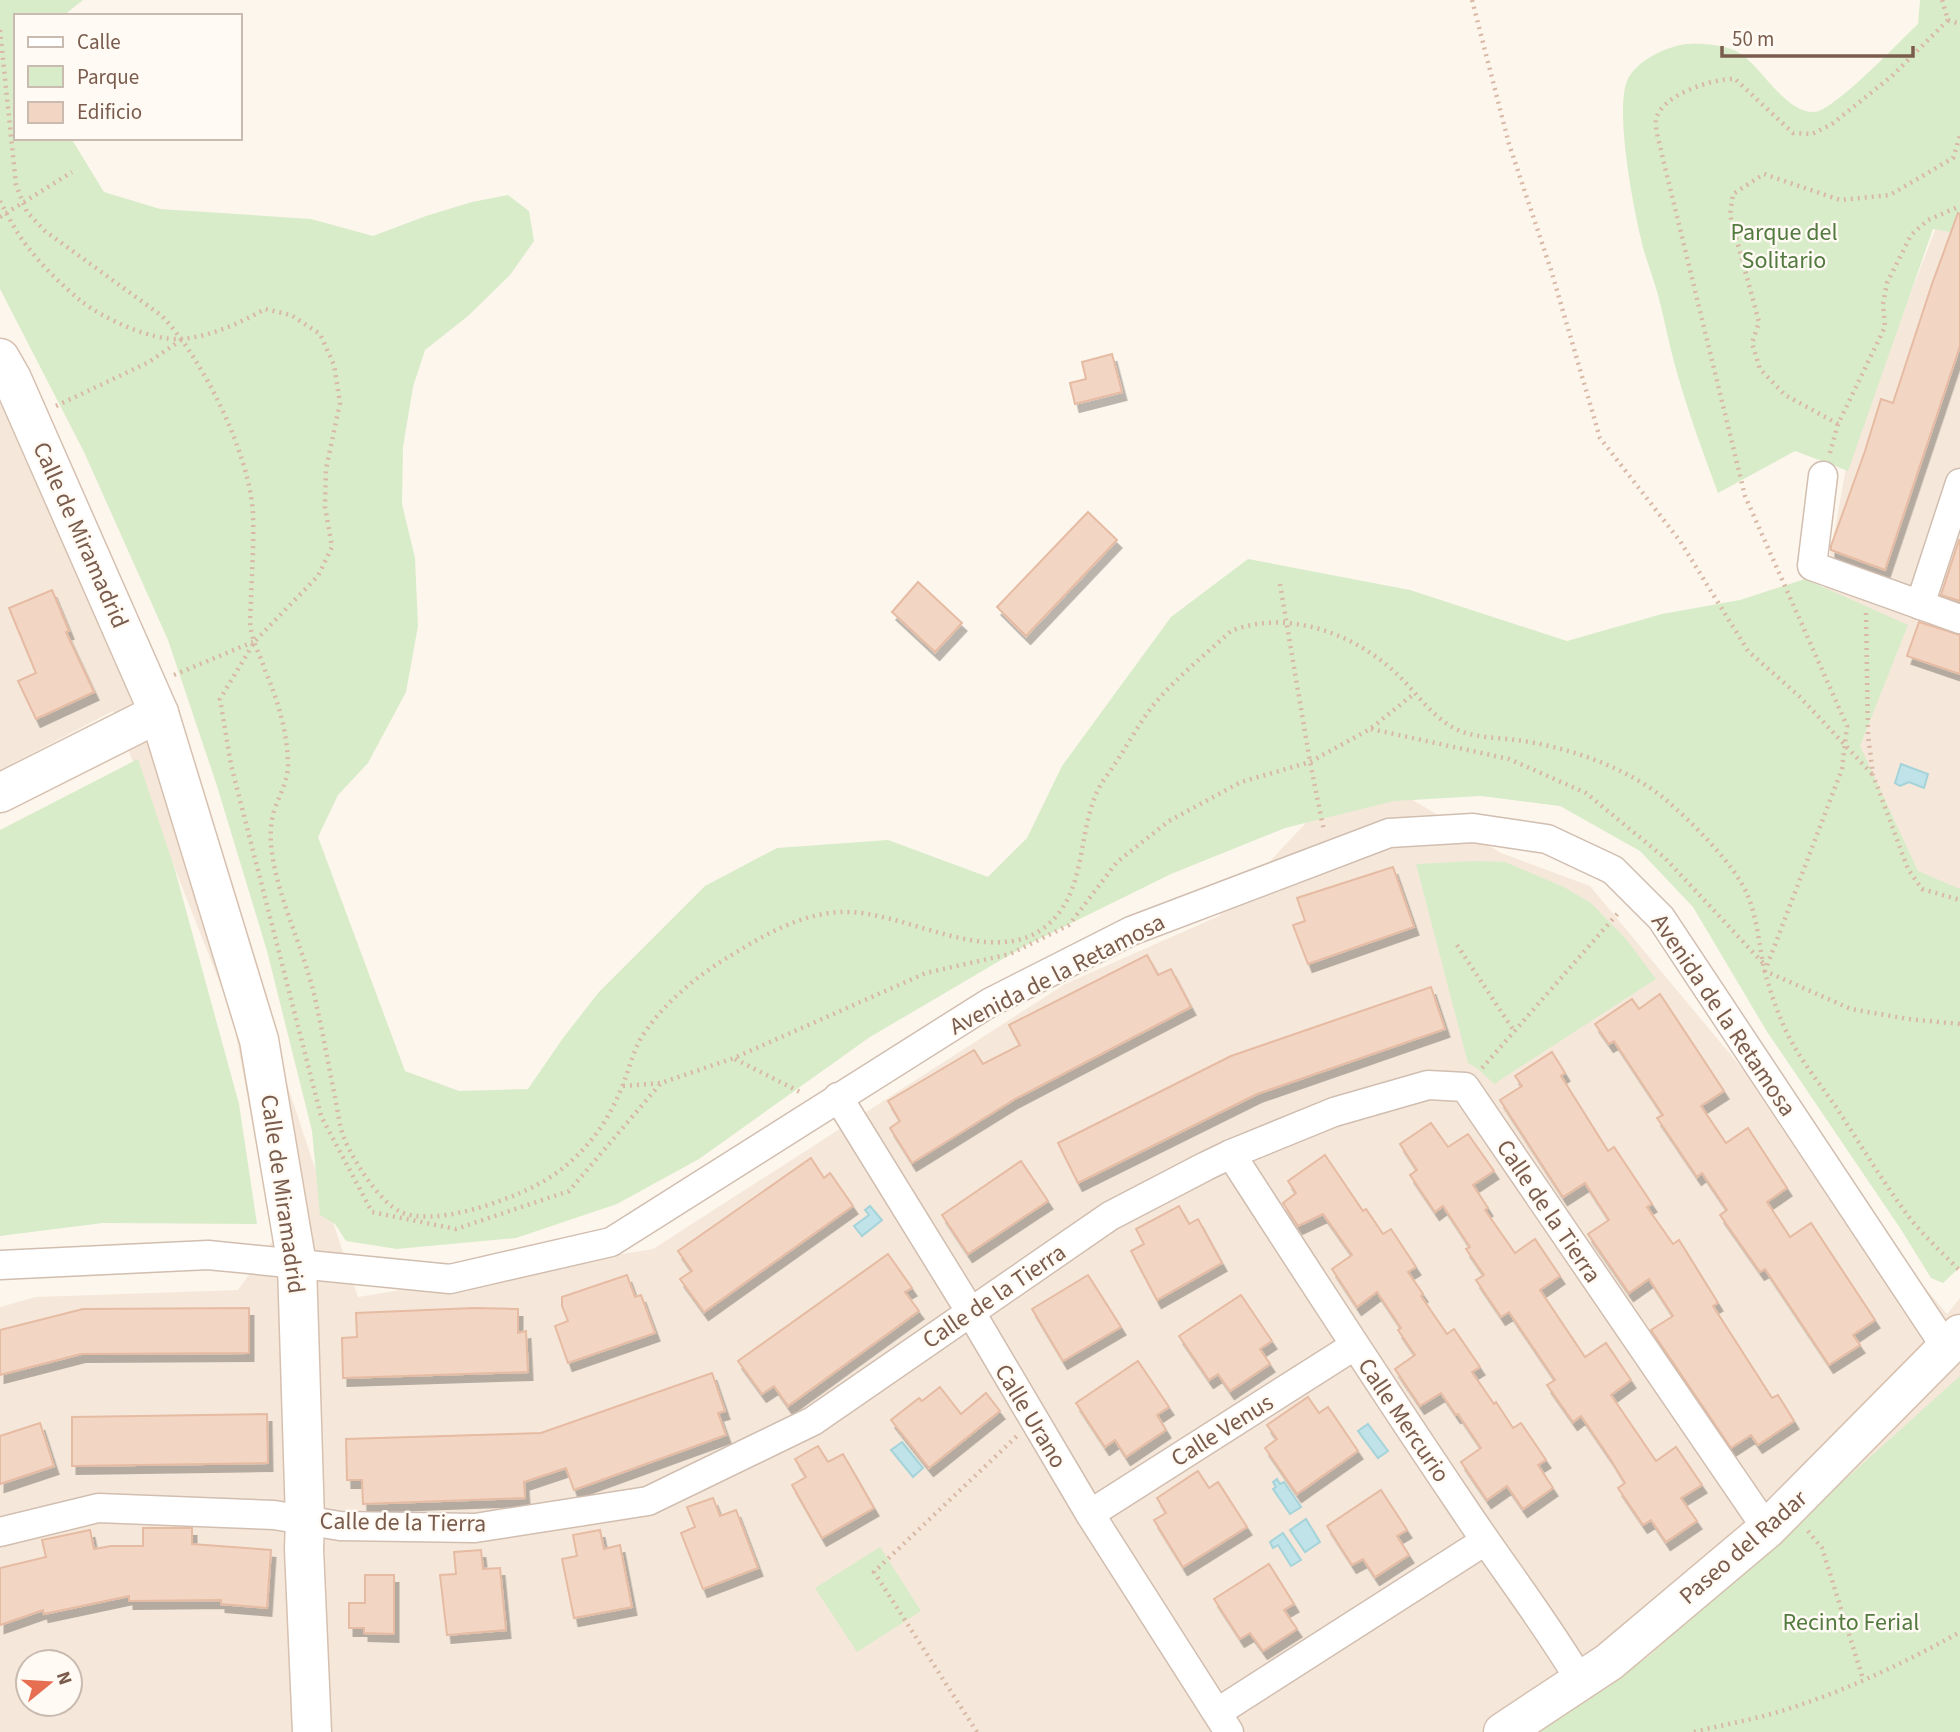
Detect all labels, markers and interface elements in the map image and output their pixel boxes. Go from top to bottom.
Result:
legend [14,14,242,140]
scale bar [1722,14,1913,58]
text: 50 m [1732,24,1774,54]
text: Calle [77,27,121,57]
text: Parque [77,62,139,92]
text: Edificio [77,97,142,127]
park label: Parque del Solitario [1730,215,1838,278]
street label: Calle de Miramadrid [24,436,137,634]
street label: Avenida de la Retamosa [943,905,1171,1044]
street label: Avenida de la Retamosa [1643,907,1805,1124]
street label: Calle de Miramadrid [251,1092,314,1296]
street label: Calle de la Tierra [1487,1132,1610,1290]
street label: Calle de la Tierra [915,1235,1073,1358]
street label: Calle Mercurio [1349,1351,1458,1490]
street label: Calle Urano [986,1357,1076,1475]
street label: Calle Venus [1164,1385,1280,1476]
street label: Paseo del Radar [1671,1481,1816,1613]
street label: Calle de la Tierra [319,1504,487,1541]
park label: Recinto Ferial [1783,1605,1919,1640]
north arrow [14,1648,84,1718]
text: N [49,1668,79,1688]

